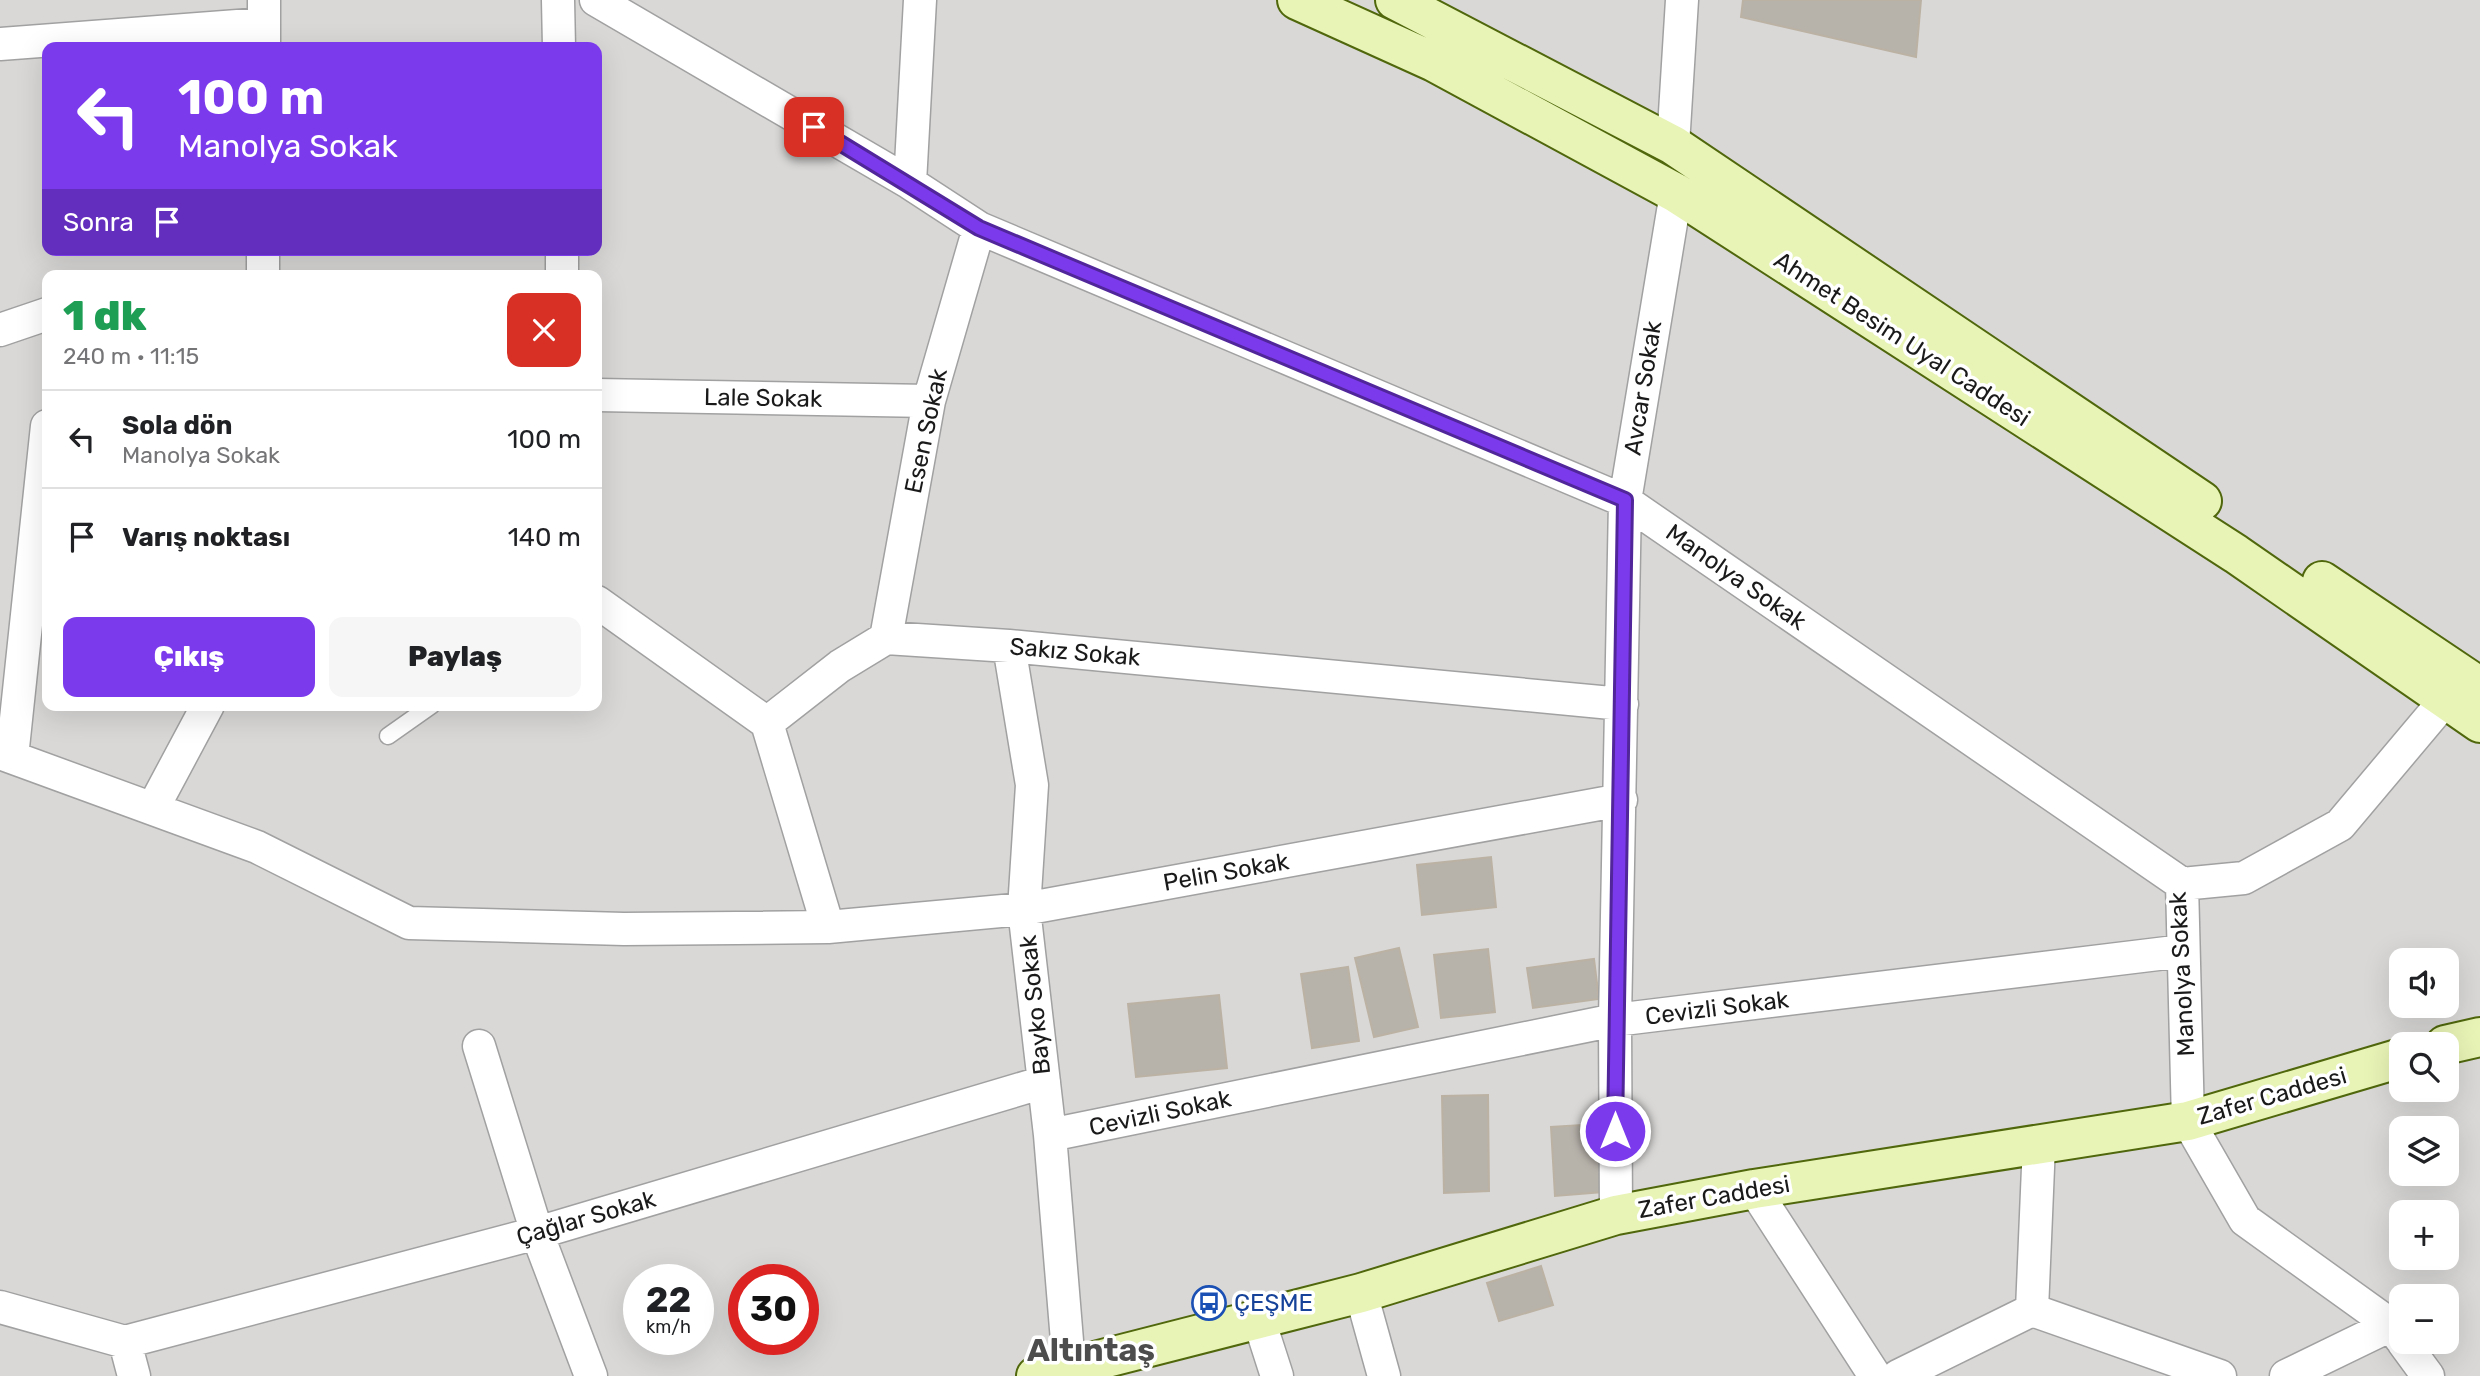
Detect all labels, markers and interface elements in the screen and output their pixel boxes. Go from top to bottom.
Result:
text: 100 m [178,68,324,126]
icon: left [63,70,154,161]
pin [784,97,844,157]
icon: arrive [795,108,833,146]
text: Manolya Sokak [178,127,398,165]
icon: arrive [148,203,186,241]
text: Sonra [63,207,134,238]
street label: Ahmet Besim Uyal Caddesi [1769,246,2035,432]
text: 1 dk [63,291,146,341]
button: close [507,293,581,367]
street label: Avcar Sokak [1619,318,1668,457]
text: 240 m · 11:15 [63,342,199,370]
street label: Esen Sokak [899,365,953,496]
street label: Lale Sokak [704,383,823,413]
text: Sola dön [122,410,232,441]
icon: left [63,420,101,458]
text: 100 m [507,424,581,455]
text: Manolya Sokak [122,441,280,469]
icon: arrive [63,518,101,556]
street label: Manolya Sokak [1660,518,1812,636]
text: Varış noktası [122,522,290,553]
text: 140 m [508,522,581,553]
button: Çıkış [63,617,315,697]
button: Paylaş [329,617,581,697]
street label: Sakız Sokak [1009,632,1142,672]
street label: Pelin Sokak [1161,847,1292,897]
street label: Manolya Sokak [2164,890,2200,1057]
street label: Bayko Sokak [1014,933,1056,1076]
map controls [2389,948,2459,1354]
button: sound [2389,948,2459,1018]
street label: Cevizli Sokak [1644,985,1791,1031]
button: search [2389,1032,2459,1102]
street label: Zafer Caddesi [2194,1061,2350,1131]
street label: Cevizli Sokak [1087,1084,1234,1142]
position arrow [1578,1094,1652,1168]
button: layers [2389,1116,2459,1186]
street label: Zafer Caddesi [1636,1170,1792,1224]
street label: Çağlar Sokak [513,1185,659,1251]
button: + [2389,1200,2459,1270]
speed limit sign: 30 [728,1264,819,1355]
text: 22 [646,1279,691,1321]
bus stop icon: ÇEŞME [1190,1284,1228,1322]
button: − [2389,1284,2459,1354]
place label: ÇEŞME [1234,1289,1313,1317]
text: km/h [646,1316,691,1338]
district label: Altıntaş [1027,1331,1155,1369]

